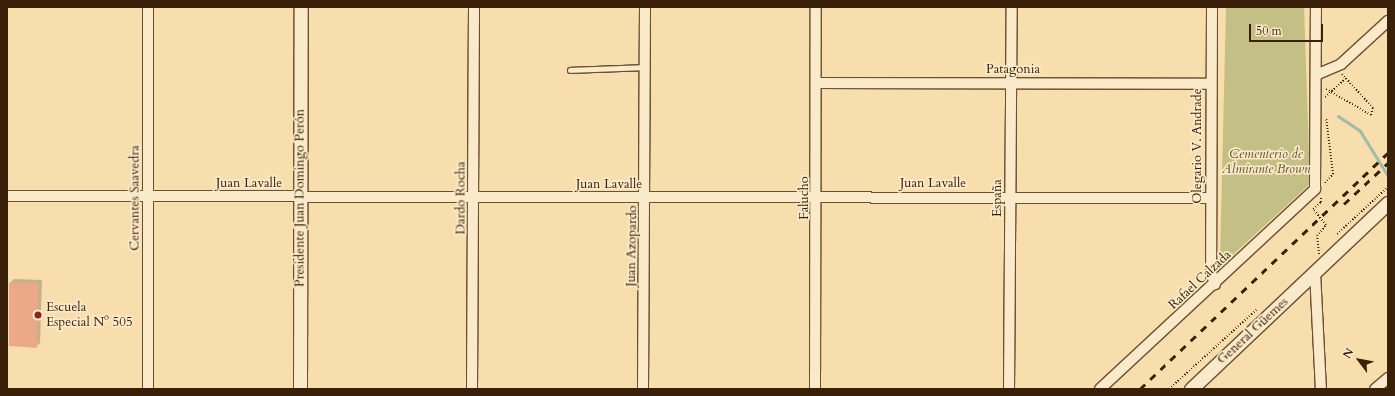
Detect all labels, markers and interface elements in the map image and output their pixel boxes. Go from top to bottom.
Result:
scale bar [1251,16,1325,42]
text: 50 m [1256,23,1282,39]
street label: Patagonia [986,61,1040,77]
street label: Olegario V. Andrade [1189,88,1205,204]
street label: Presidente Juan Domingo Perón [292,109,308,287]
street label: Cervantes Saavedra [127,145,143,251]
park label: Cementerio de Almirante Brown [1222,147,1310,178]
street label: Dardo Rocha [453,161,469,235]
street label: Juan Lavalle [216,175,282,191]
street label: Juan Lavalle [900,175,966,191]
street label: Juan Lavalle [576,176,642,192]
street label: Falucho [796,176,812,220]
street label: España [989,179,1005,217]
street label: Juan Azopardo [623,205,641,287]
street label: Rafael Calzada [1166,247,1234,313]
street label: General Güemes [1214,294,1292,368]
place label: Escuela Especial Nº 505 [46,300,133,331]
marker: Escuela Especial Nº 505 [33,310,43,320]
north arrow [1339,340,1379,380]
text: N [1340,345,1357,361]

